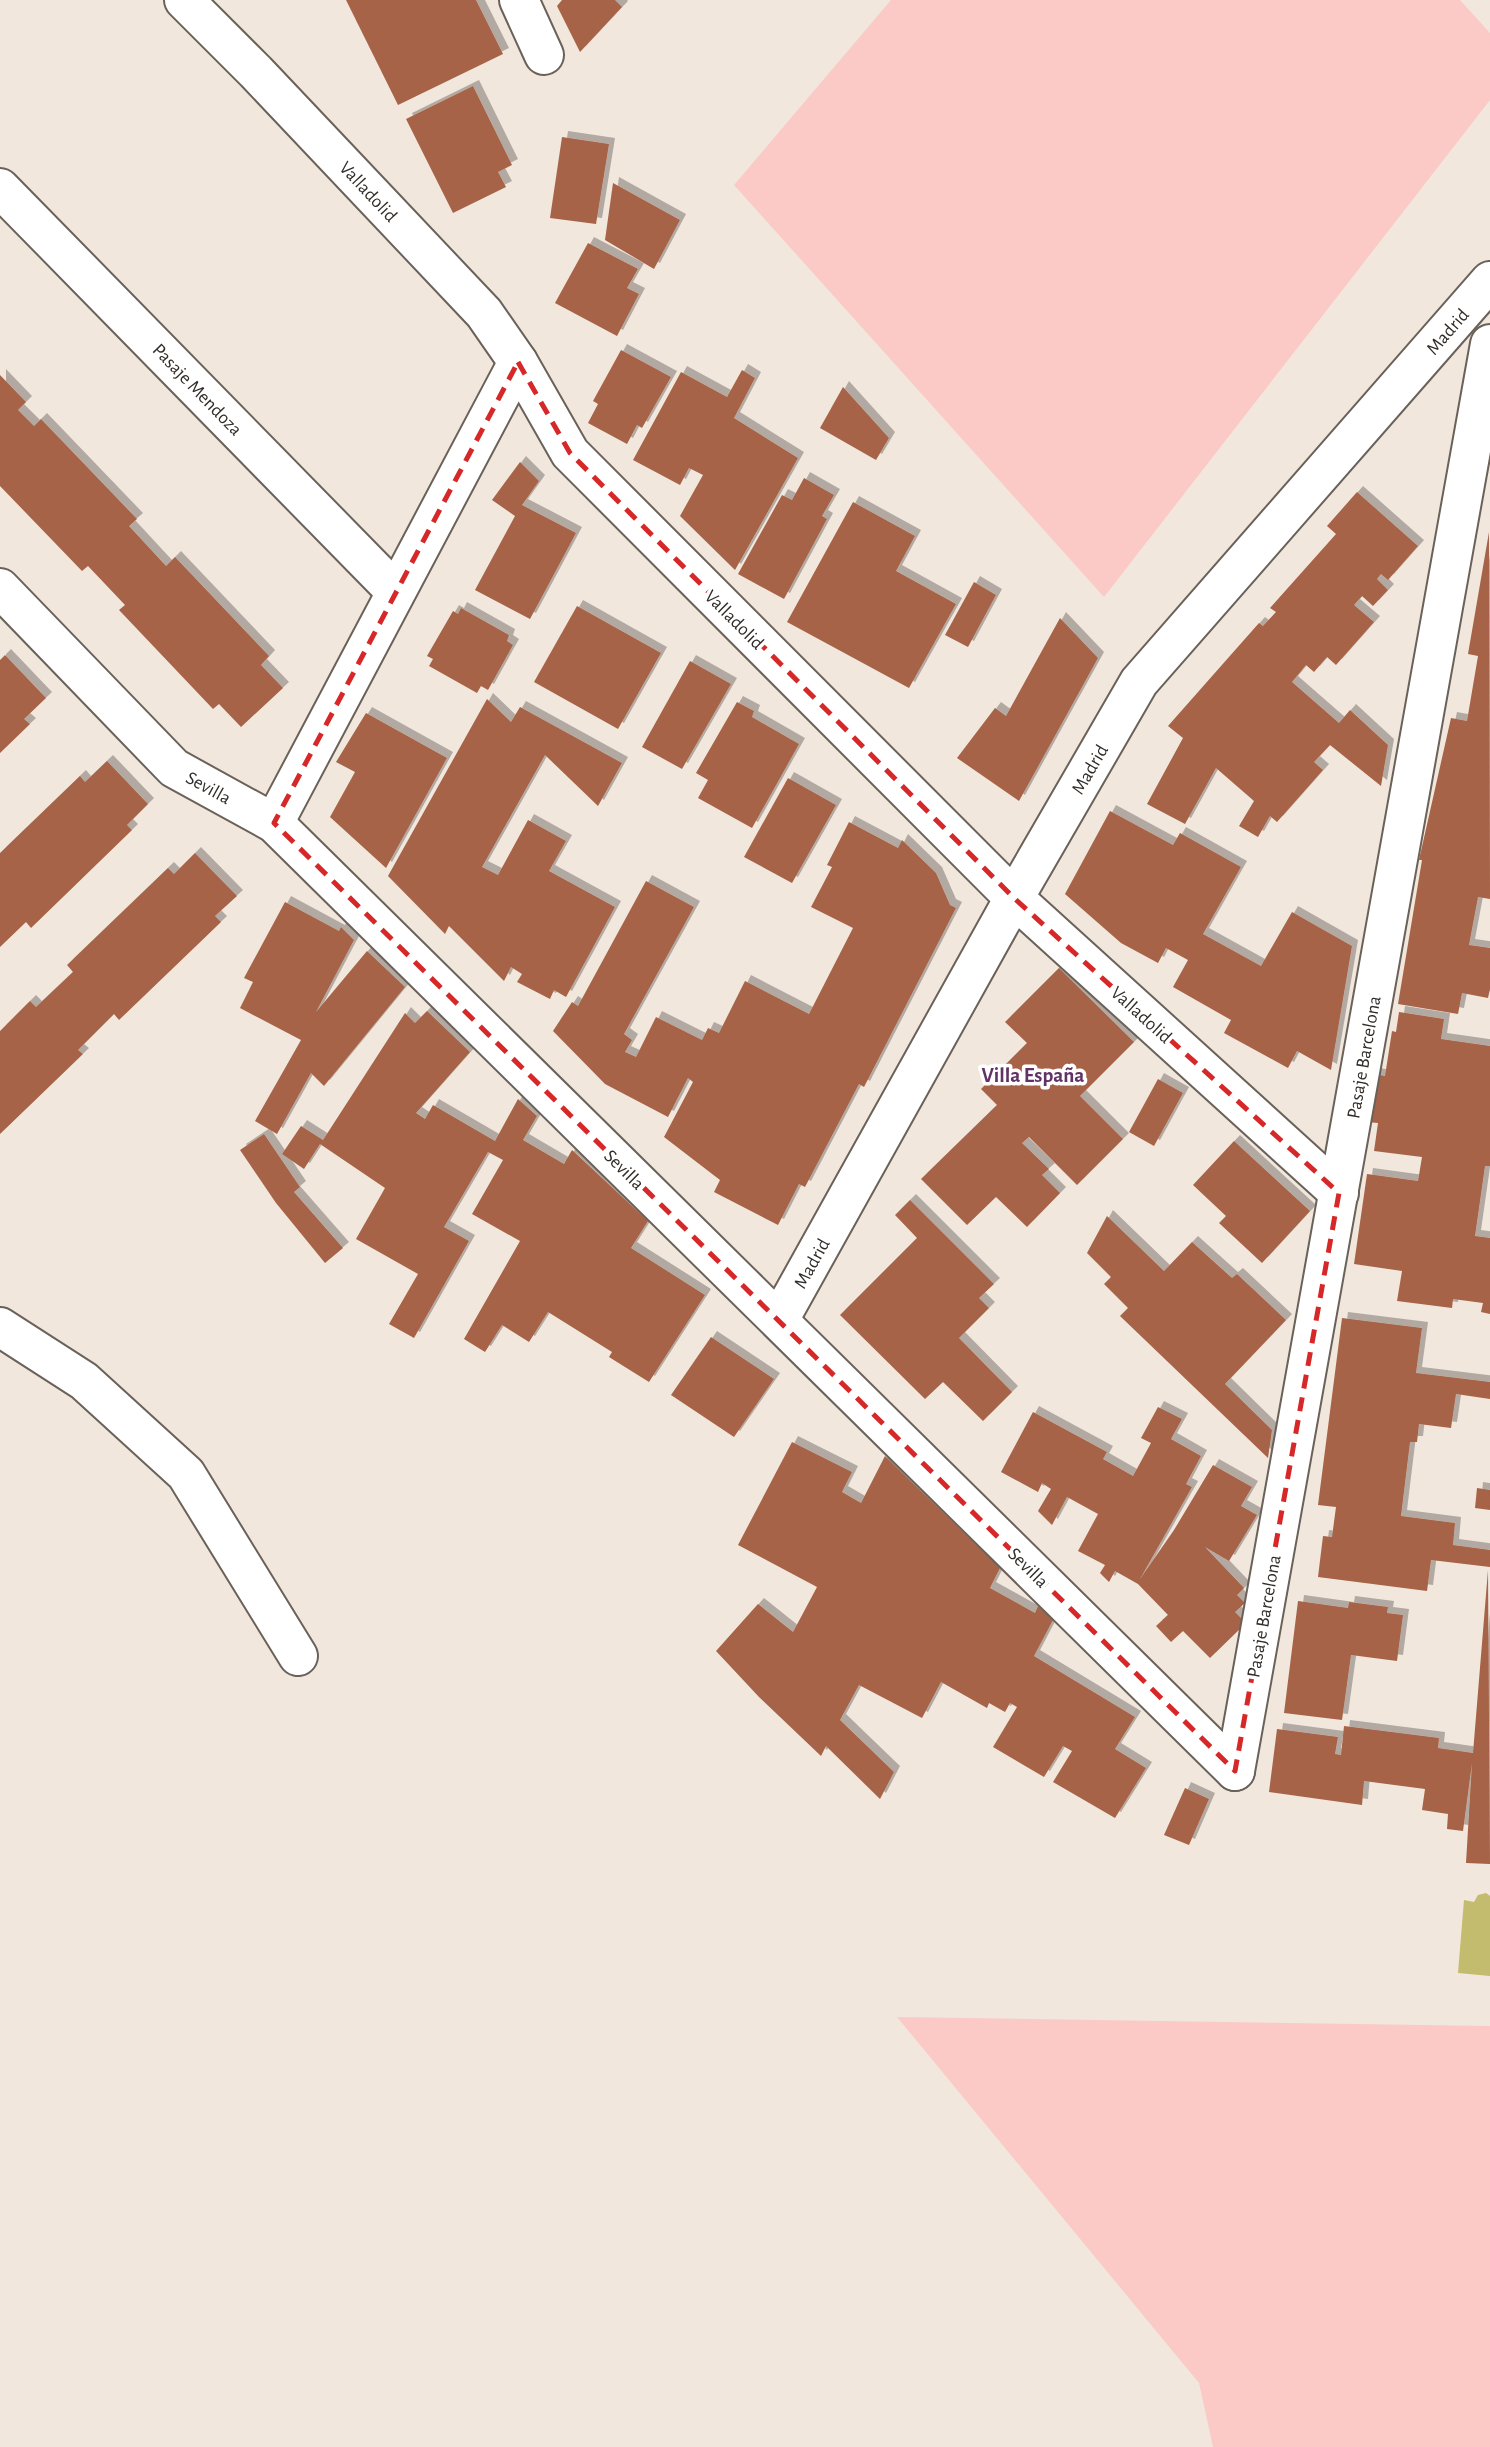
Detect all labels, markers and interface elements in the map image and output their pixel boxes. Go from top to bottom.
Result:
street label: Valladolid [335,158,401,226]
street label: Madrid [1423,305,1473,359]
street label: Pasaje Mendoza [149,340,245,440]
street label: Valladolid [701,587,767,653]
street label: Madrid [1069,741,1112,798]
street label: Sevilla [183,768,234,808]
street label: Valladolid [1107,983,1175,1047]
street label: Pasaje Barcelona [1344,994,1385,1120]
district label: Villa España [982,1065,1084,1086]
street label: Sevilla [600,1146,648,1194]
street label: Madrid [791,1235,834,1292]
street label: Sevilla [1004,1544,1052,1592]
street label: Pasaje Barcelona [1244,1553,1285,1679]

